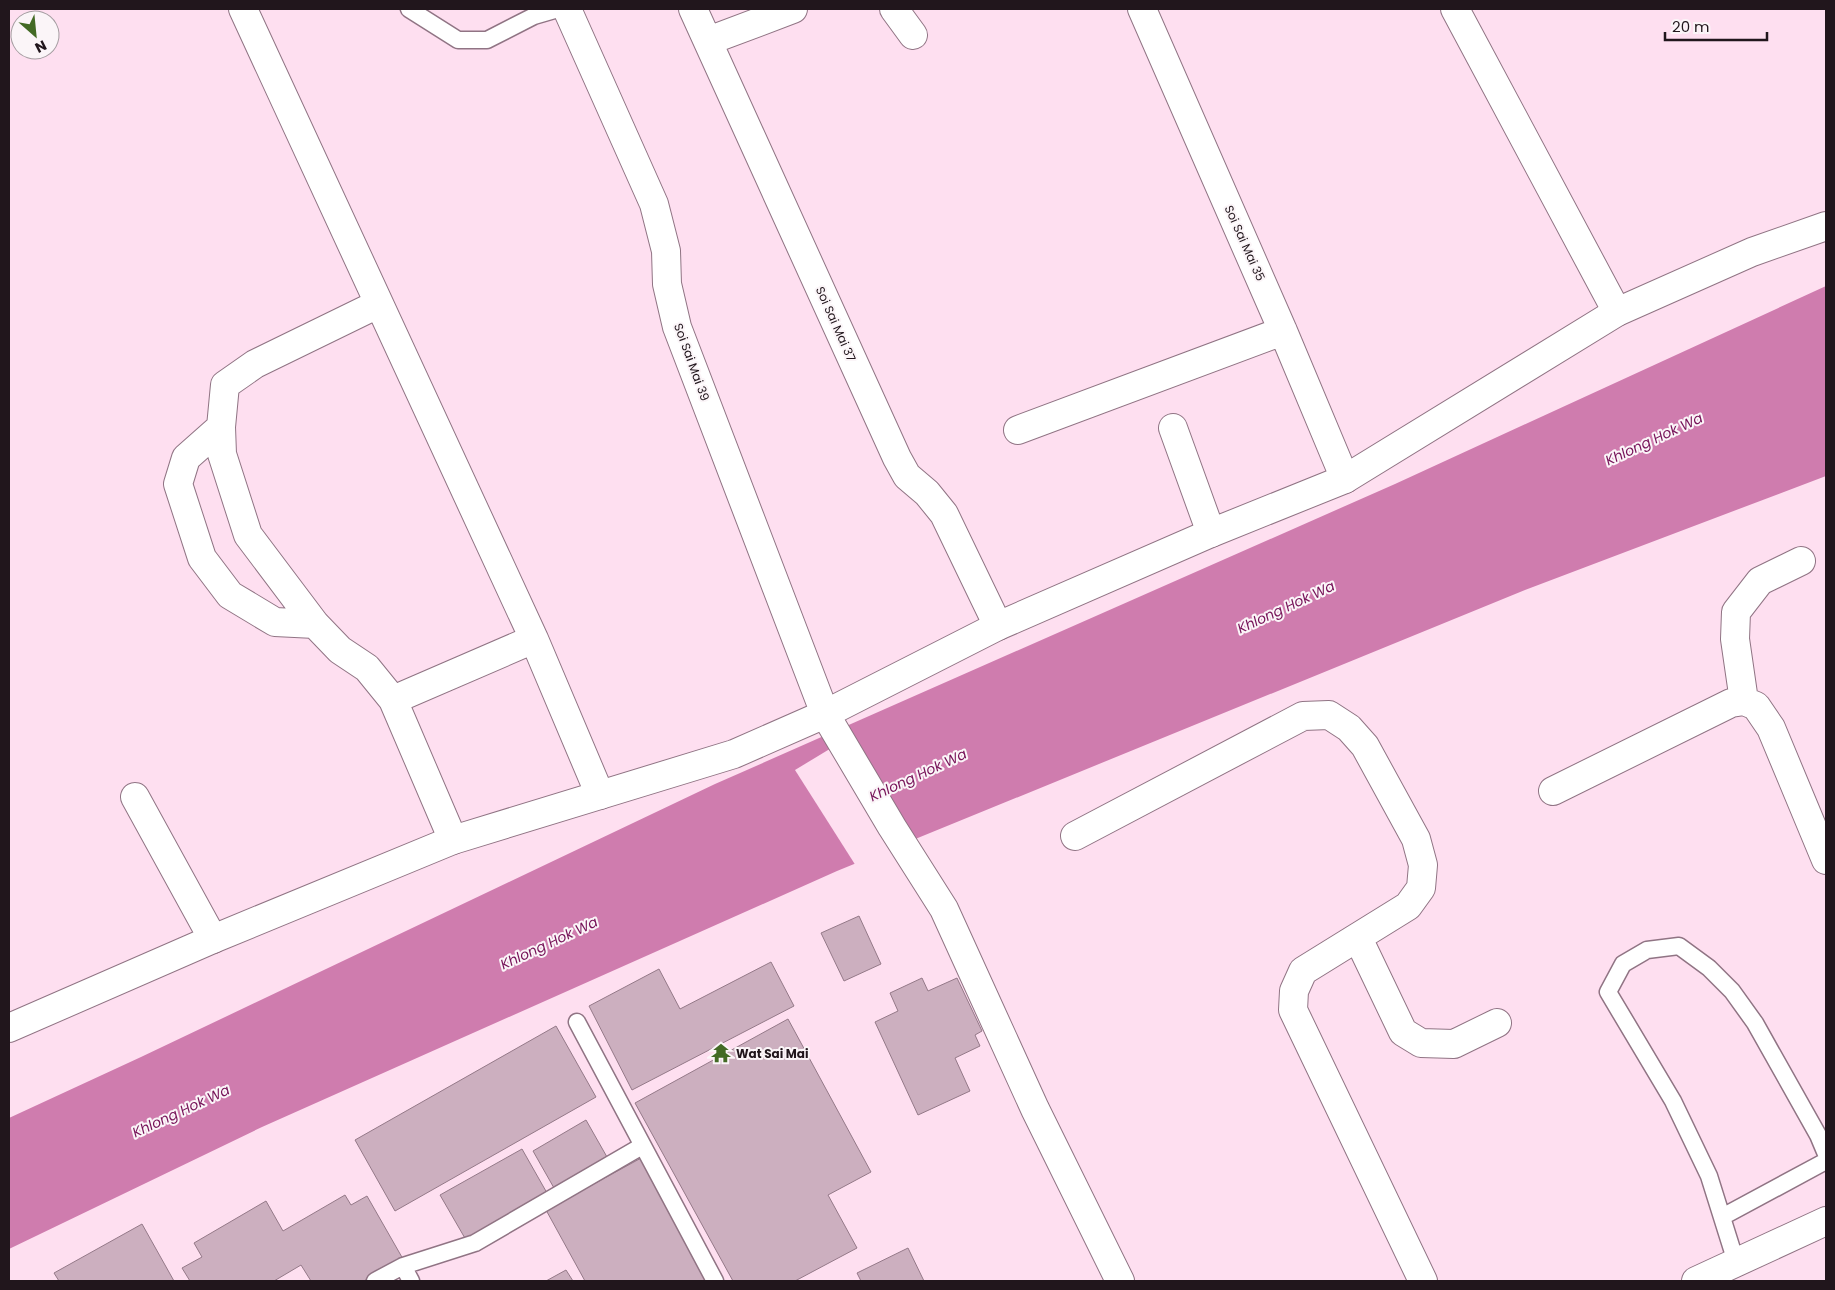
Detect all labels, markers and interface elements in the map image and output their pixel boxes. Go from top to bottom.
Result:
north arrow [10,10,60,60]
scale bar [1665,10,1768,42]
text: 20 m [1672,16,1710,37]
text: N [32,35,50,58]
street label: Soi Sai Mai 35 [1221,202,1269,284]
street label: Soi Sai Mai 37 [812,284,860,365]
street label: Soi Sai Mai 39 [670,321,714,403]
water label: Khlong Hok Wa [1602,407,1707,470]
water label: Khlong Hok Wa [1234,575,1339,638]
water label: Khlong Hok Wa [866,743,971,806]
water label: Khlong Hok Wa [497,911,602,974]
temple icon: Wat Sai Mai [710,1042,732,1064]
place label: Wat Sai Mai [736,1045,809,1062]
water label: Khlong Hok Wa [129,1079,234,1142]

